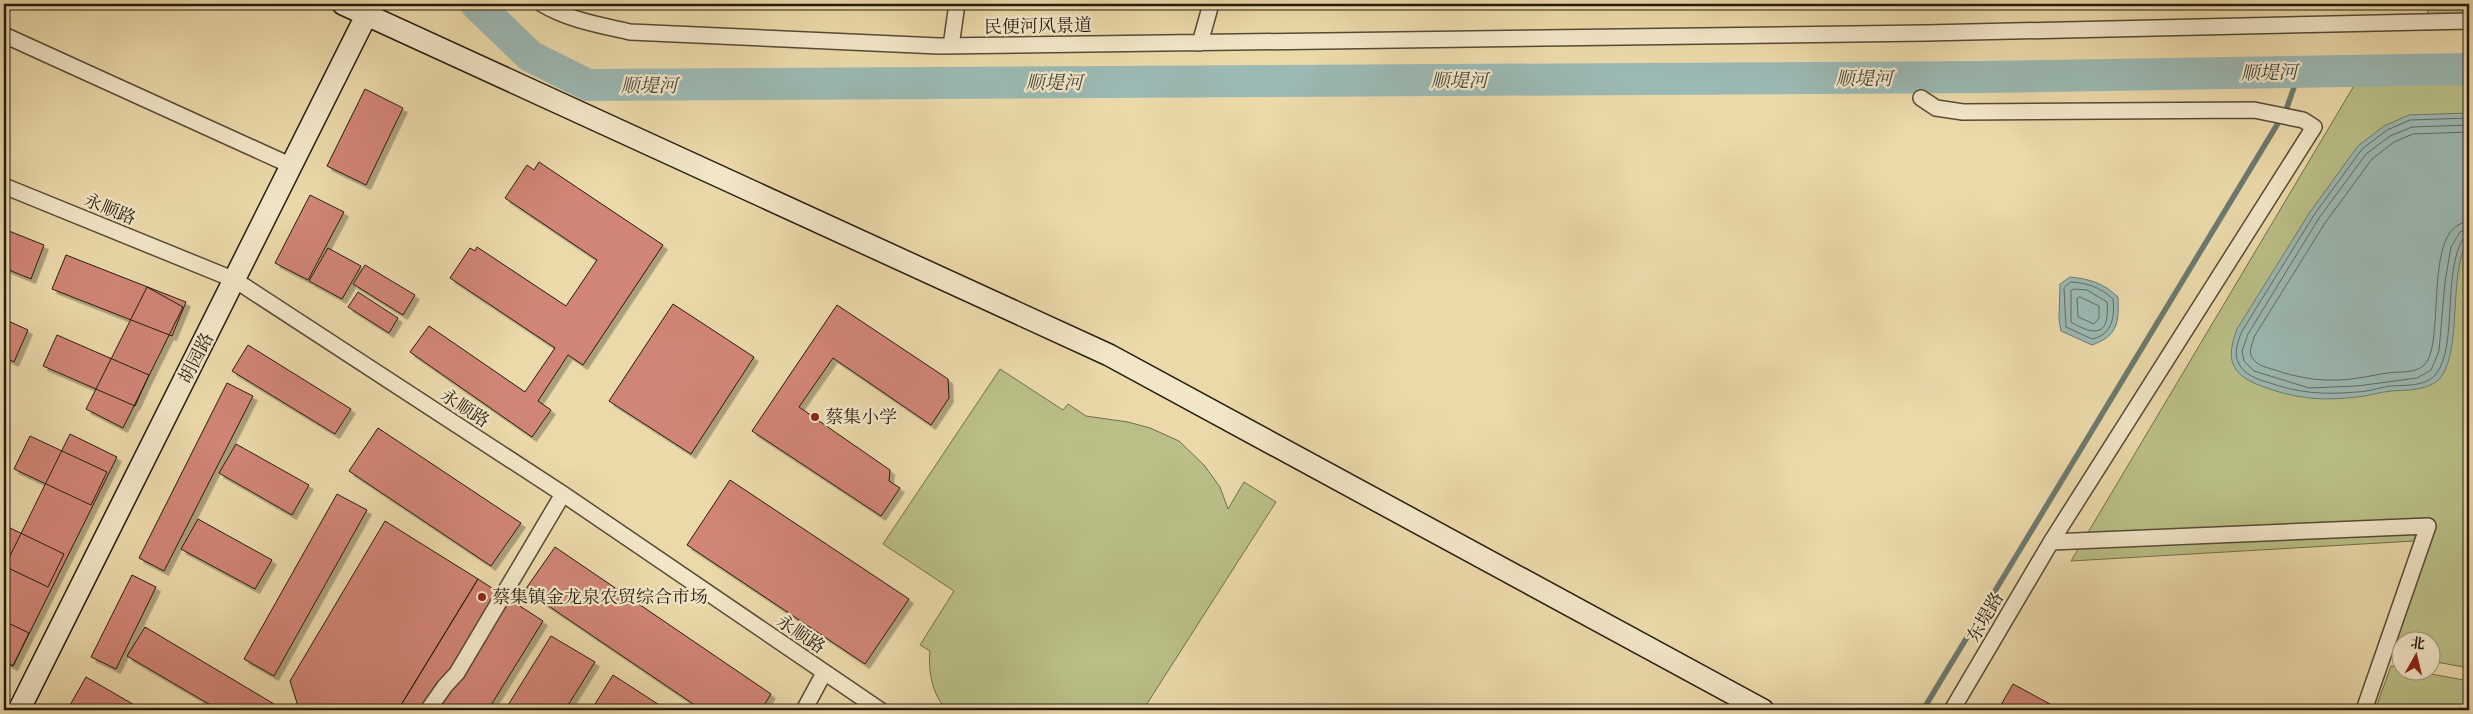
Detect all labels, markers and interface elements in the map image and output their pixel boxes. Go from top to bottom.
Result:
street label: 民便河风景道 [984,14,1092,39]
water label: 顺堤河 [2240,60,2301,85]
water label: 顺堤河 [1835,67,1895,91]
water label: 顺堤河 [1430,69,1490,93]
water label: 顺堤河 [1025,71,1085,95]
water label: 顺堤河 [620,74,680,98]
street label: 永顺路 [80,189,139,230]
street label: 胡园路 [174,329,219,388]
street label: 永顺路 [436,384,494,433]
place label: 蔡集小学 [825,406,897,429]
marker: 蔡集小学 [809,411,821,423]
place label: 蔡集镇金龙泉农贸综合市场 [492,586,708,609]
street label: 东堤路 [1962,588,2009,646]
marker: 蔡集镇金龙泉农贸综合市场 [476,591,488,603]
street label: 永顺路 [772,610,830,659]
north arrow [2390,632,2440,682]
text: 北 [2409,634,2426,654]

